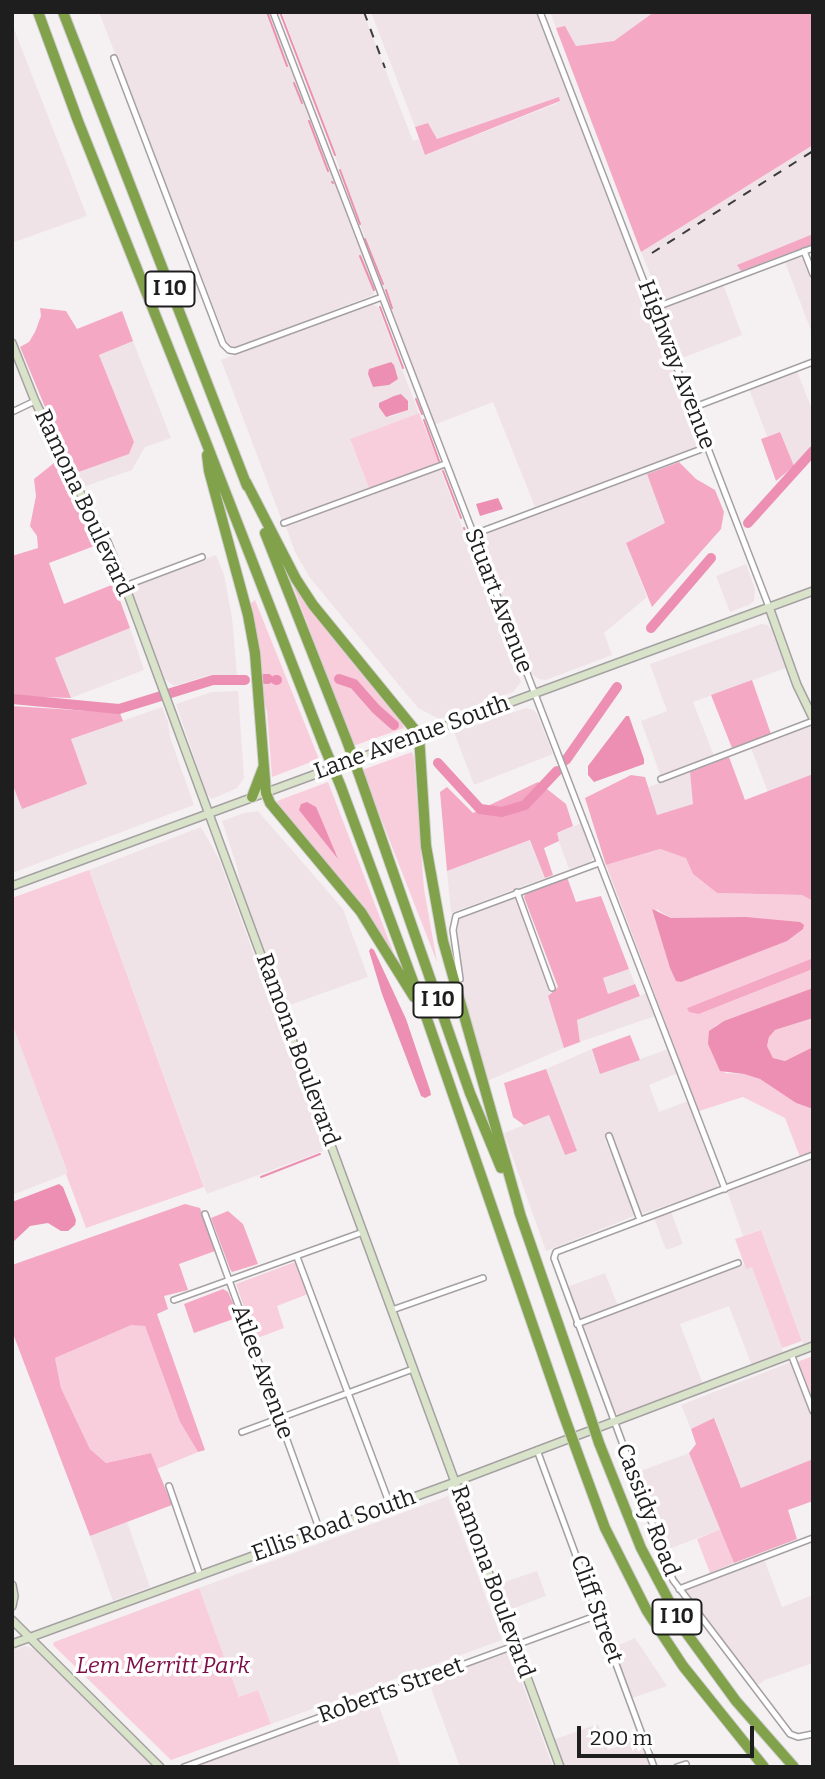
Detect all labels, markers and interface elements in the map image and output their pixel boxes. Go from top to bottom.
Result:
road number: I 10 [146,272,194,306]
street label: Highway Avenue [631,277,721,453]
street label: Ramona Boulevard [28,405,138,601]
street label: Stuart Avenue [458,525,538,677]
street label: Lane Avenue South [311,690,513,786]
street label: Ramona Boulevard [249,950,345,1150]
road number: I 10 [414,982,462,1018]
street label: Atlee Avenue [225,1301,299,1443]
street label: Cassidy Road [609,1440,685,1580]
street label: Ramona Boulevard [444,1482,540,1682]
street label: Ellis Road South [248,1484,420,1568]
street label: Cliff Street [564,1551,628,1667]
road number: I 10 [652,1600,702,1634]
street label: Roberts Street [315,1652,467,1730]
park label: Lem Merritt Park [76,1653,250,1681]
scale bar [580,1712,757,1756]
text: 200 m [590,1725,653,1751]

